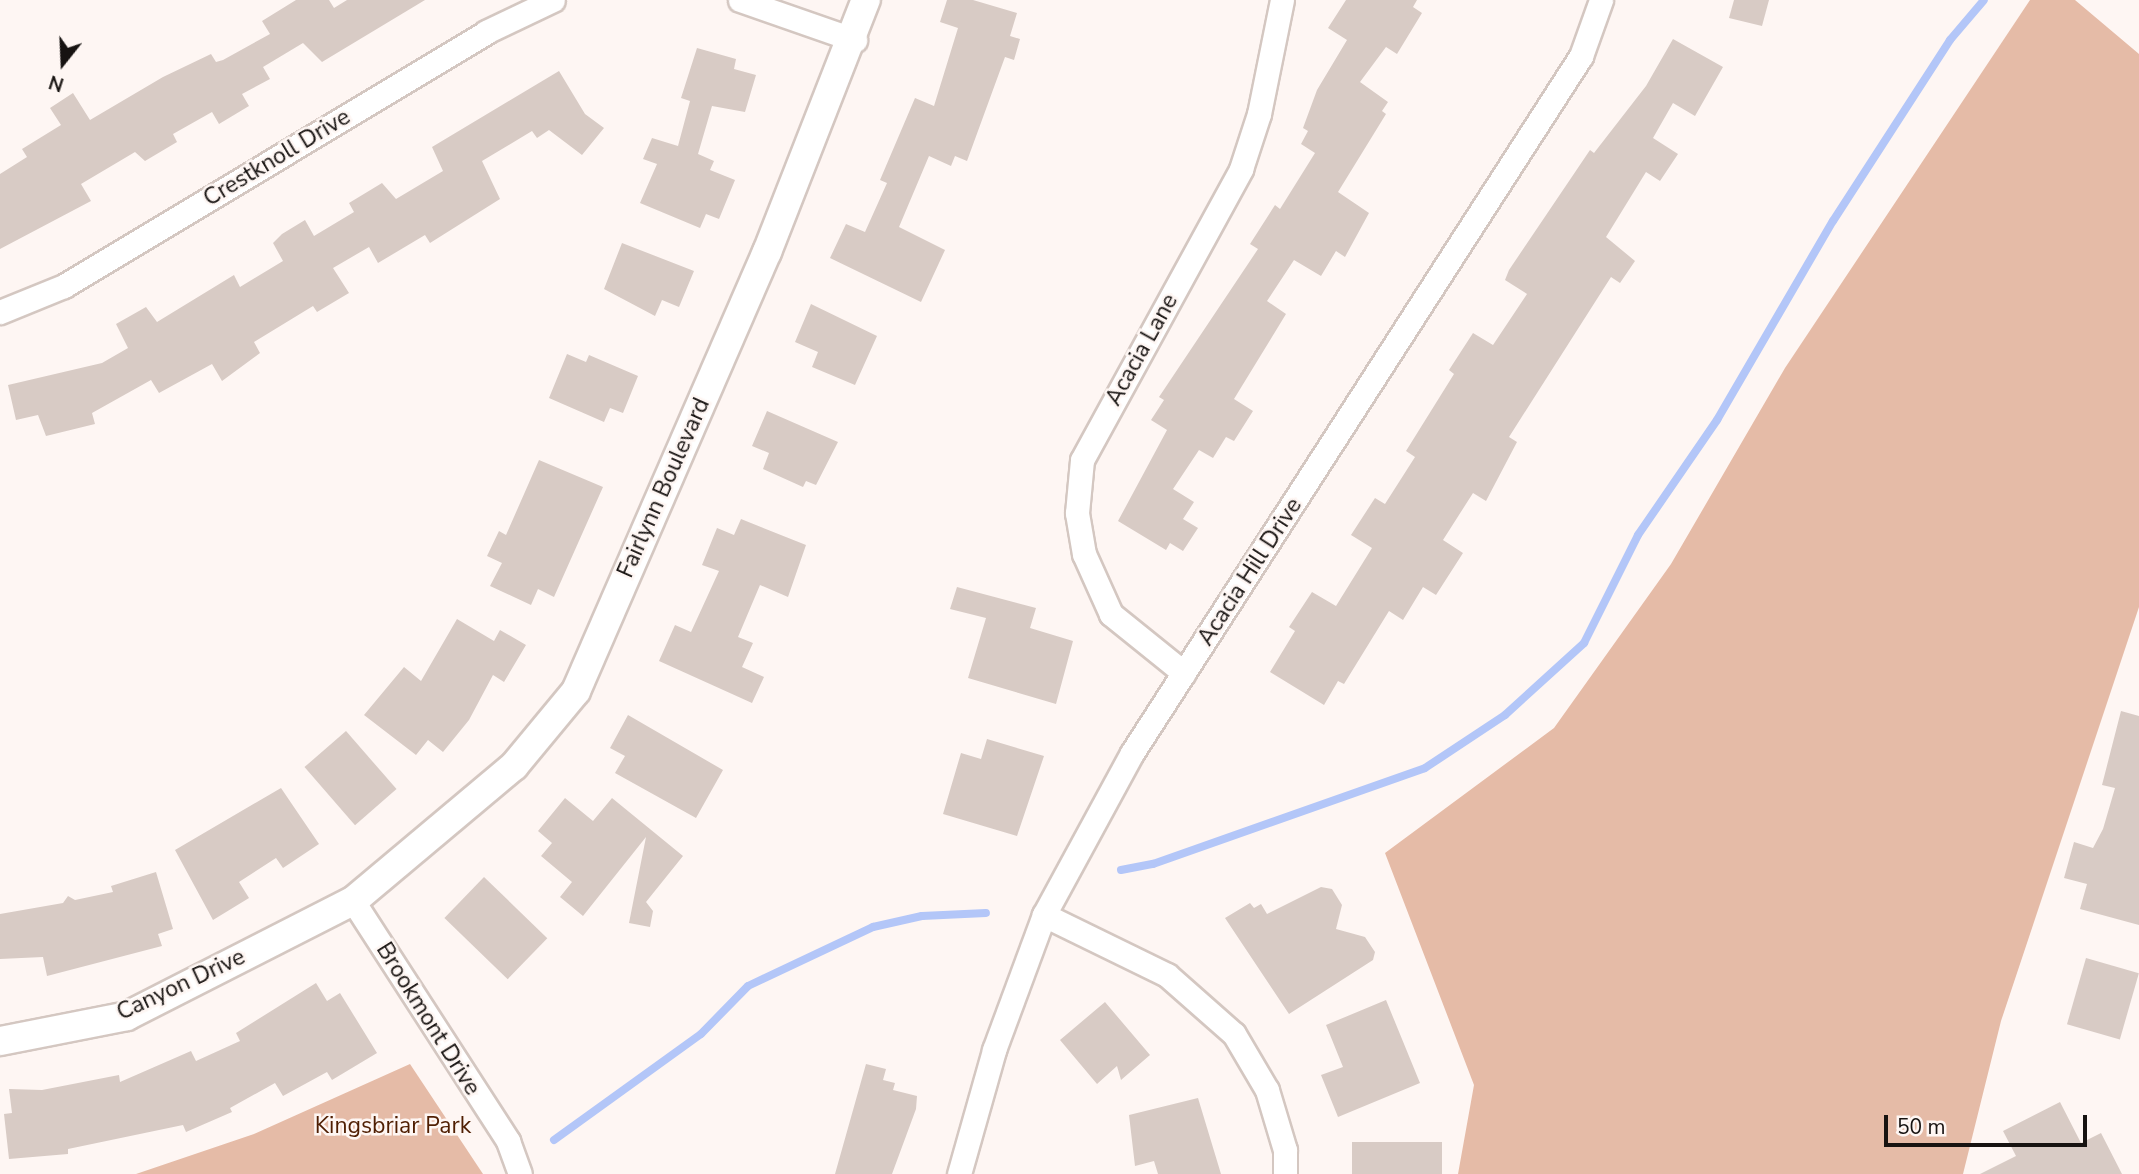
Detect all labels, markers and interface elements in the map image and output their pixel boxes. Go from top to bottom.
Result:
north arrow [28,28,98,98]
text: N [46,68,67,98]
street label: Crestknoll Drive [199,103,355,213]
street label: Acacia Lane [1100,289,1184,411]
street label: Fairlynn Boulevard [612,394,716,582]
street label: Acacia Hill Drive [1192,493,1308,651]
street label: Brookmont Drive [370,938,486,1100]
street label: Canyon Drive [113,943,249,1027]
scale bar [1887,1100,2090,1144]
park label: Kingsbriar Park [315,1112,471,1140]
text: 50 m [1897,1113,1946,1141]

